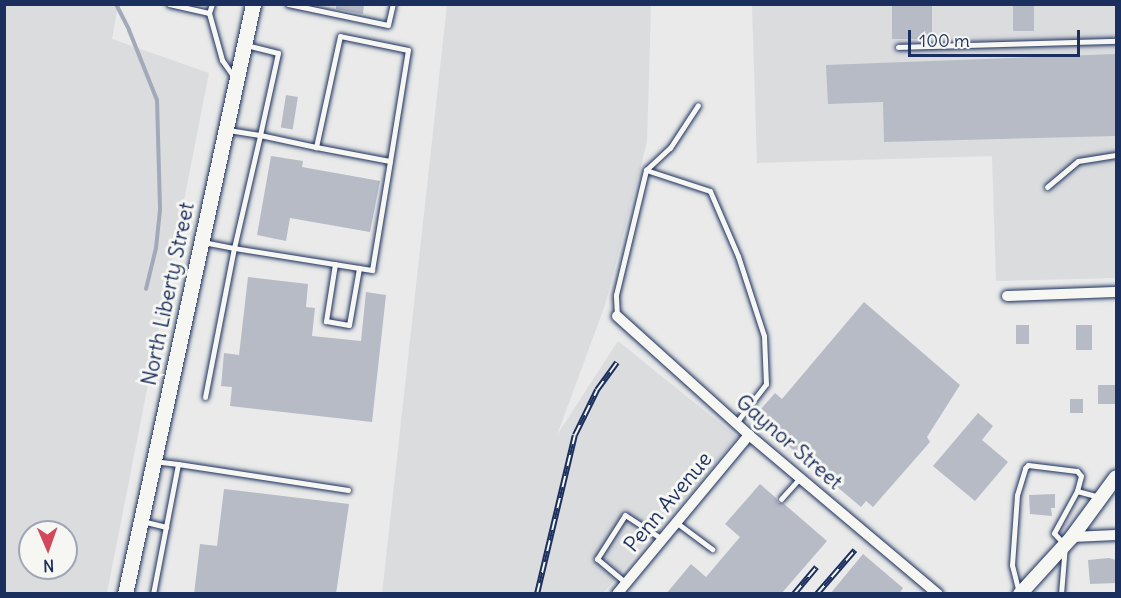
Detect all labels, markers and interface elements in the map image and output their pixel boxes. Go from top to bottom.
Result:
scale bar [911,18,1084,56]
text: 100 m [919,29,970,52]
street label: North Liberty Street [136,200,200,388]
street label: Gaynor Street [731,389,847,495]
street label: Penn Avenue [619,447,717,557]
north arrow [18,520,78,580]
text: N [43,556,54,576]

